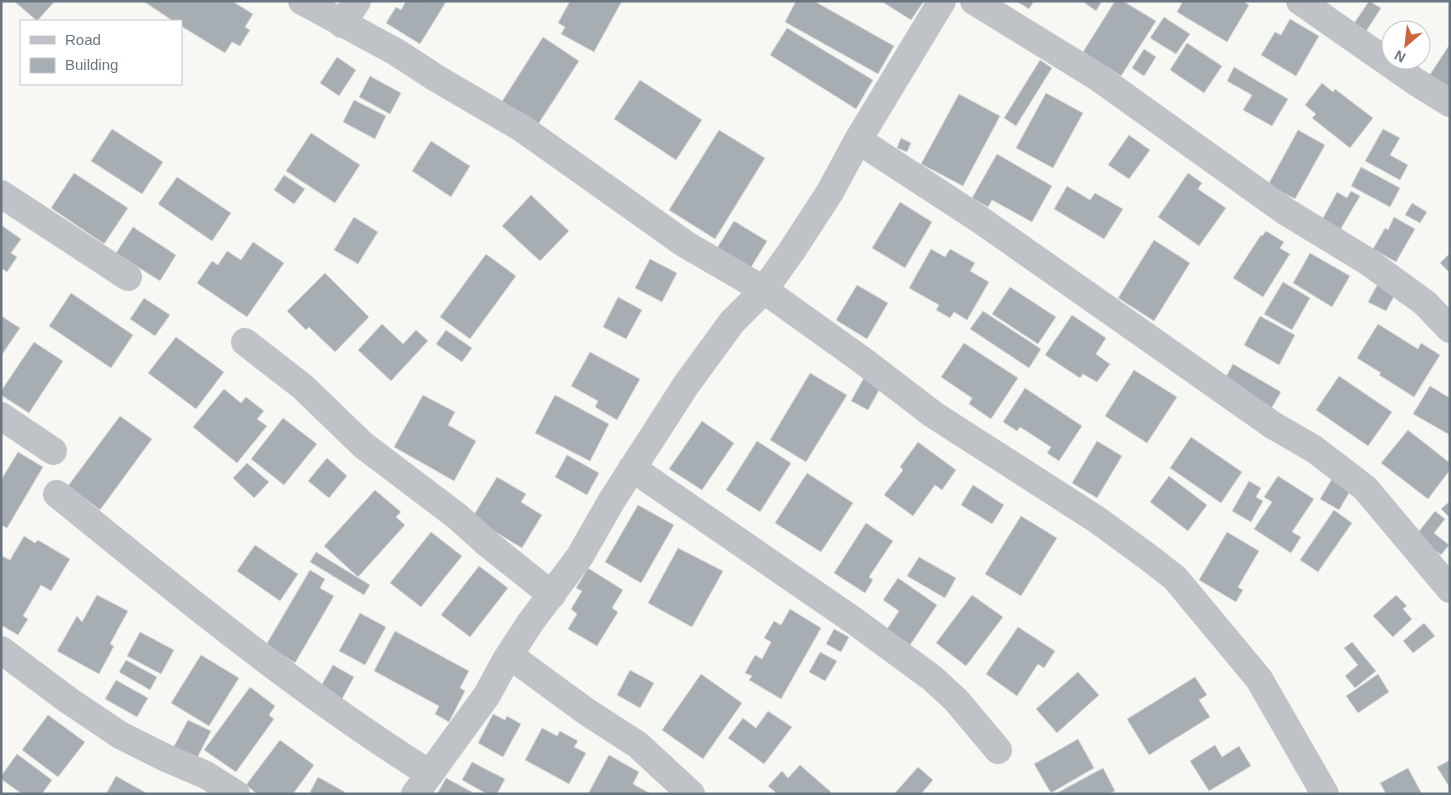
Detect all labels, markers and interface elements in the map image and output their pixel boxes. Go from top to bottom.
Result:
legend [20,20,182,85]
north arrow [1381,20,1431,70]
text: Road [65,31,101,48]
text: N [1392,47,1408,66]
text: Building [65,56,118,73]

